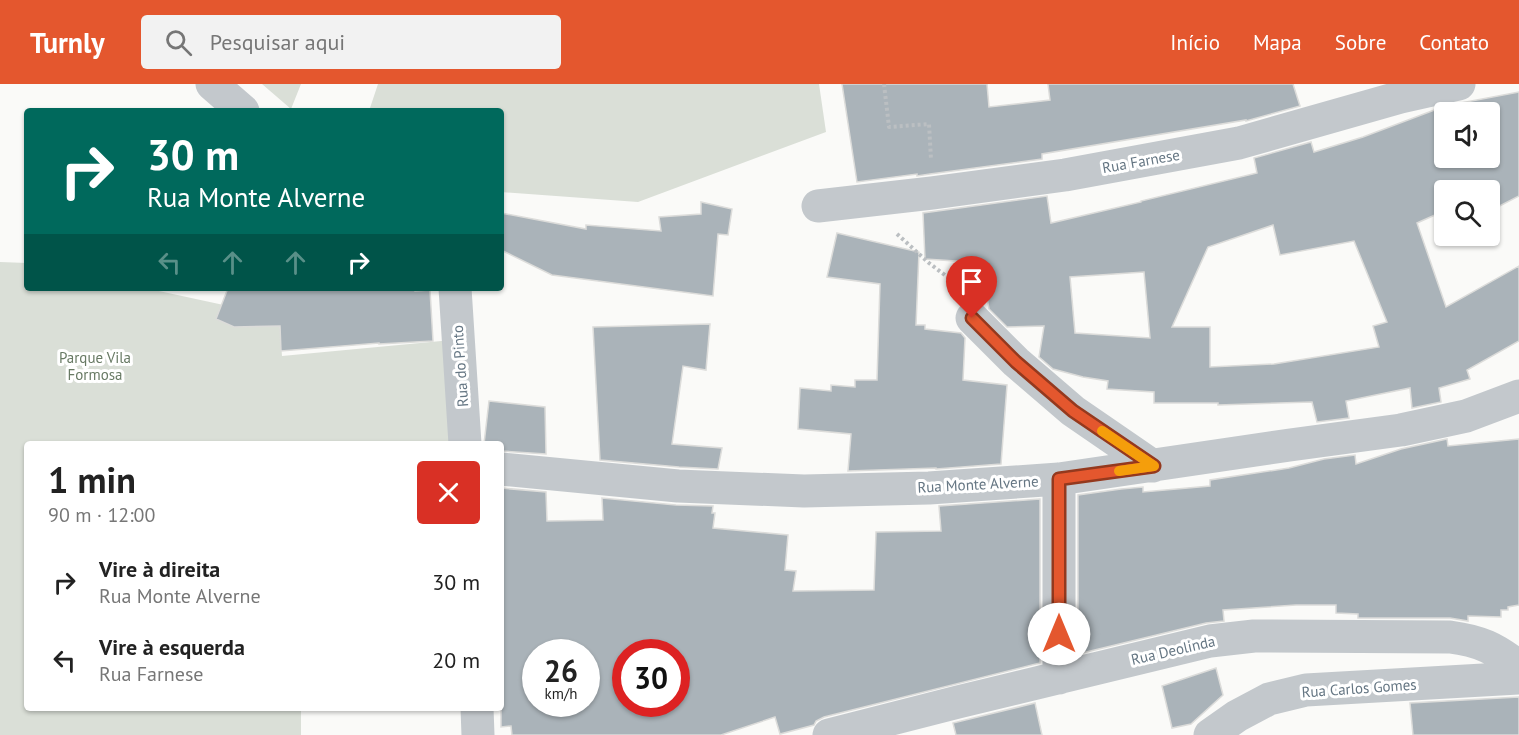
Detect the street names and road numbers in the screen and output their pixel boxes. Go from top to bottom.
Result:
street label: Rua Farnese [1101,145,1181,177]
street label: Rua do Pinto [448,324,472,408]
street label: Rua Monte Alverne [917,471,1039,497]
street label: Rua Deolinda [1129,631,1217,669]
street label: Rua Carlos Gomes [1301,675,1417,701]

